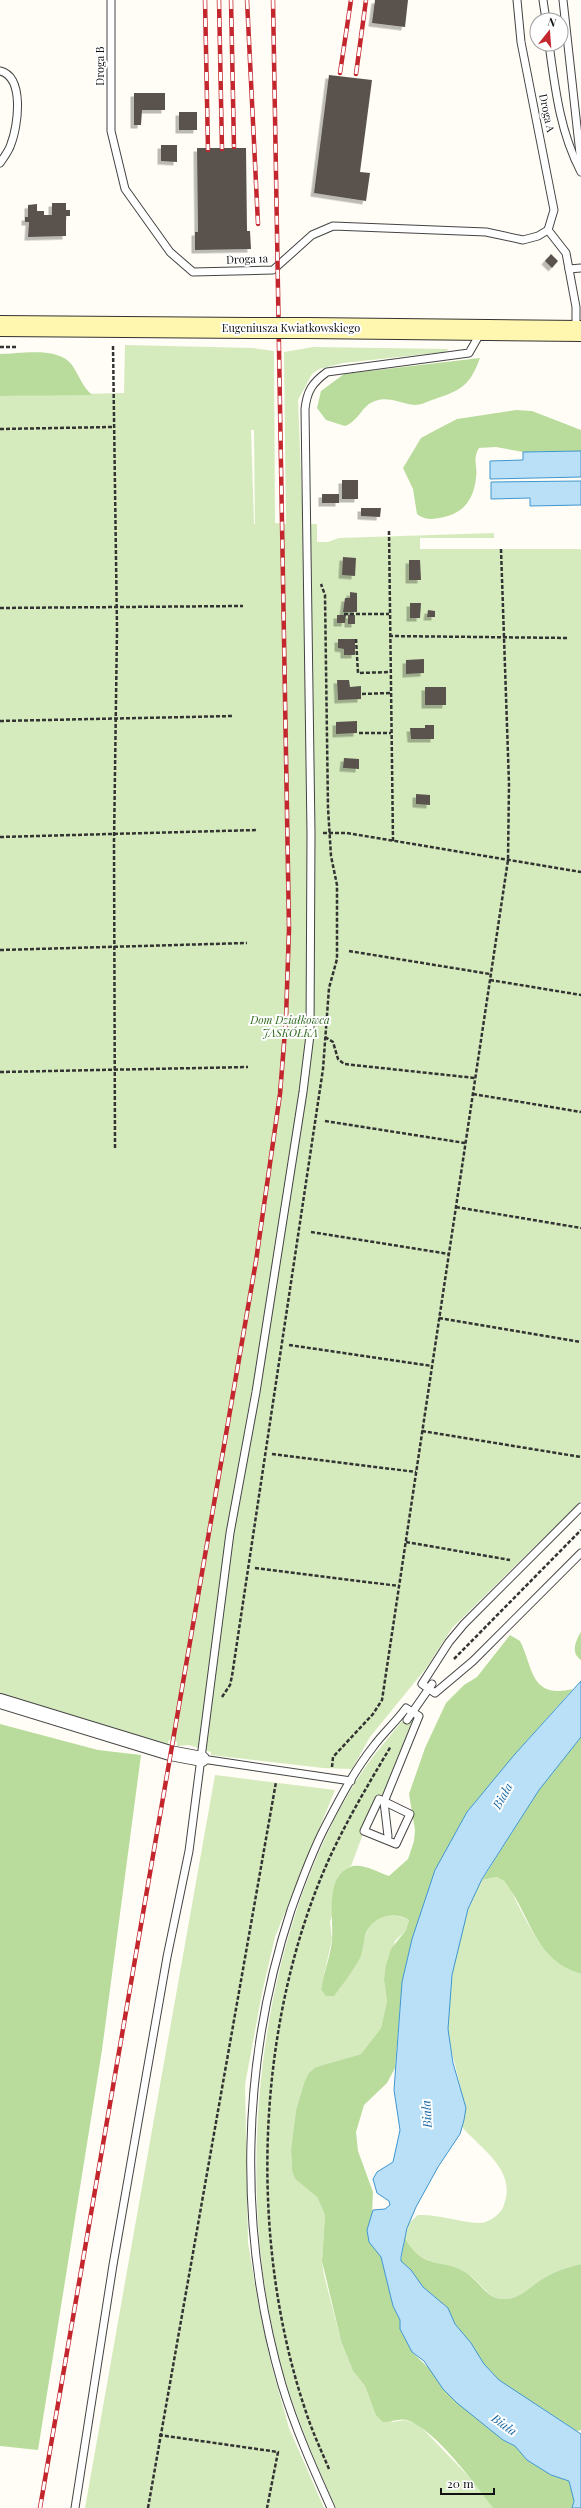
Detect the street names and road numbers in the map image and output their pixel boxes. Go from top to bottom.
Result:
street label: Droga B [92,46,107,86]
street label: Droga A [536,92,559,134]
street label: Droga 1a [226,250,269,267]
street label: Eugeniusza Kwiatkowskiego [222,320,360,335]

